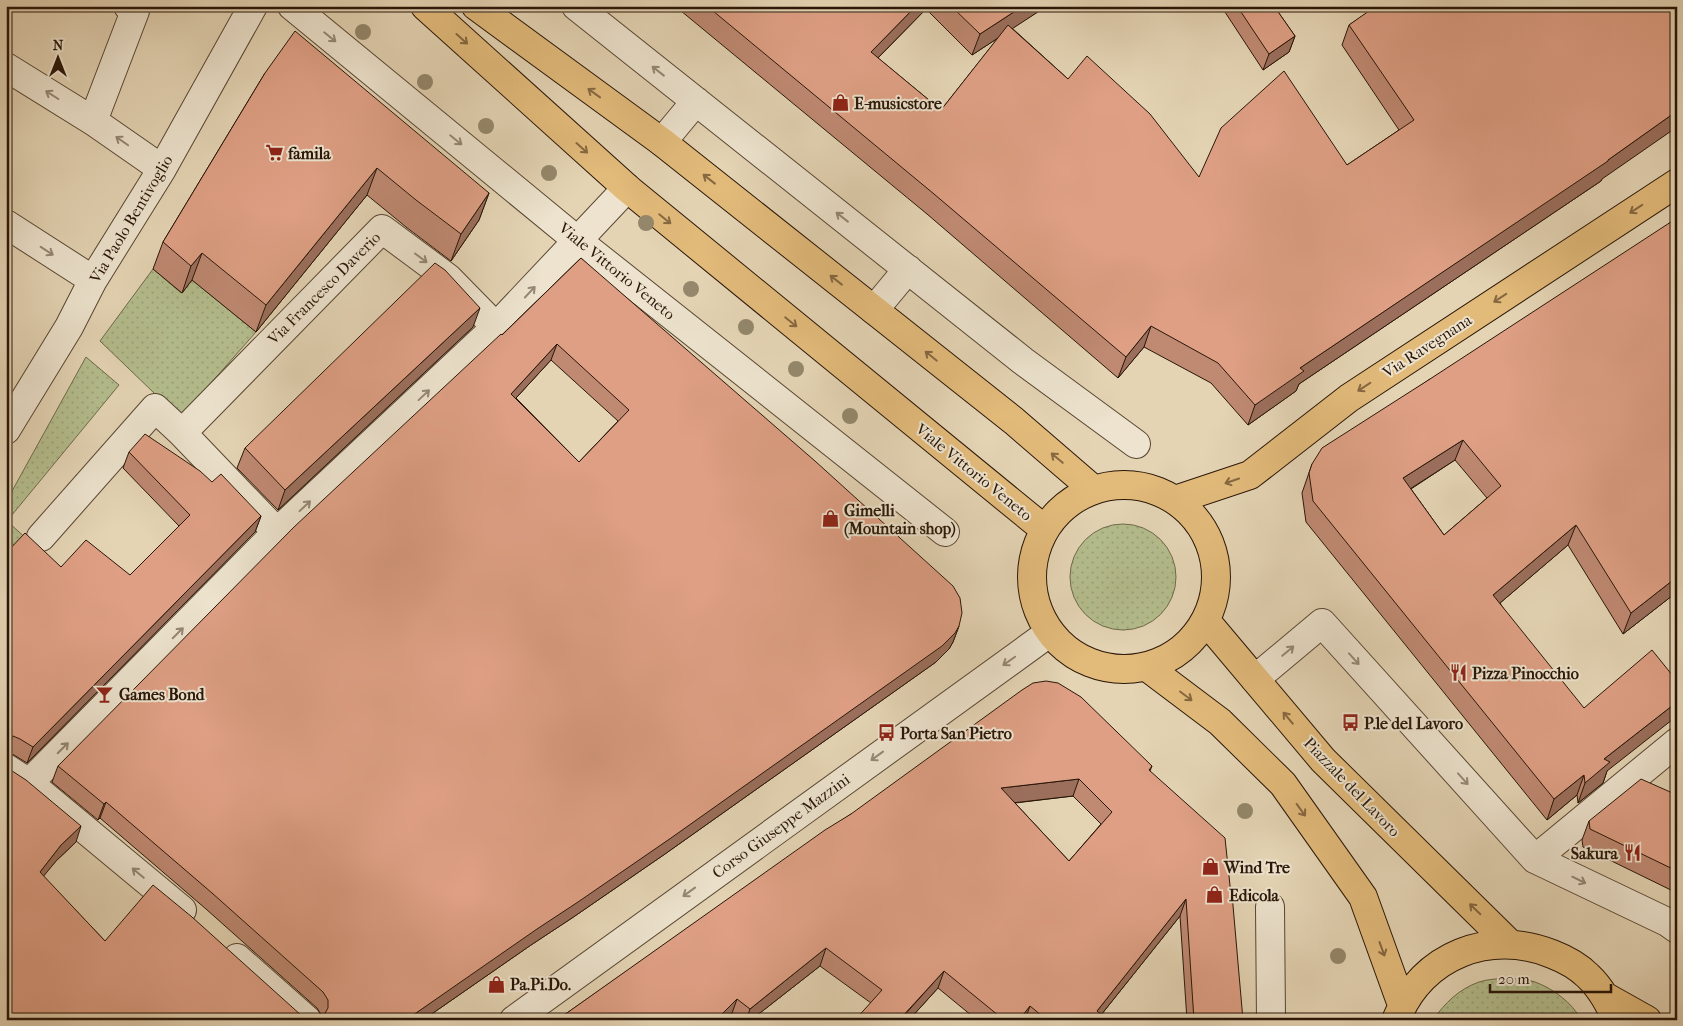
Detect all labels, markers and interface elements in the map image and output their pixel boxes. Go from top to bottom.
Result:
north arrow [32,32,82,82]
one-way arrow [323,32,336,43]
one-way arrow [455,33,468,45]
text: N [53,37,64,54]
one-way arrow [652,66,665,77]
one-way arrow [588,87,601,98]
one-way arrow [45,90,59,100]
shop icon: E-musicstore [830,93,850,113]
place label: E-musicstore [854,94,942,113]
one-way arrow [449,135,462,146]
one-way arrow [115,136,129,146]
one-way arrow [576,142,589,154]
supermarket icon: famila [264,143,284,163]
place label: famila [287,144,331,163]
street label: Via Paolo Bentivoglio [85,152,177,287]
one-way arrow [703,174,716,185]
one-way arrow [1629,204,1643,214]
one-way arrow [835,212,849,222]
one-way arrow [658,213,671,224]
street label: Viale Vittorio Veneto [554,218,679,324]
street label: Via Francesco Daverio [263,228,384,349]
one-way arrow [40,246,54,256]
one-way arrow [414,252,427,263]
one-way arrow [829,275,843,285]
one-way arrow [524,285,536,298]
one-way arrow [1493,293,1507,303]
street label: Via Ravegnana [1378,310,1476,382]
one-way arrow [784,316,797,327]
one-way arrow [925,350,938,361]
one-way arrow [1357,382,1371,393]
one-way arrow [417,389,430,401]
street label: Viale Vittorio Veneto [911,419,1036,525]
one-way arrow [1051,453,1064,464]
one-way arrow [1225,477,1240,486]
one-way arrow [299,500,312,512]
place label: Gimelli (Mountain shop) [844,501,956,539]
shop icon: Gimelli (Mountain shop) [820,509,840,529]
one-way arrow [171,627,184,639]
one-way arrow [1282,645,1295,657]
one-way arrow [1349,652,1360,665]
one-way arrow [1002,656,1016,666]
restaurant icon: Pizza Pinocchio [1448,663,1468,683]
place label: Pizza Pinocchio [1472,664,1579,683]
bar icon: Games Bond [95,684,115,704]
place label: Games Bond [119,685,206,704]
one-way arrow [1179,691,1192,702]
one-way arrow [1282,712,1293,725]
bus stop icon: P.le del Lavoro [1340,713,1360,733]
place label: P.le del Lavoro [1364,714,1463,733]
bus stop icon: Porta San Pietro [876,723,896,743]
place label: Porta San Pietro [900,724,1012,743]
street label: Piazzale del Lavoro [1300,733,1404,841]
one-way arrow [57,742,69,755]
one-way arrow [871,751,885,761]
street label: Corso Giuseppe Mazzini [708,770,854,882]
one-way arrow [1458,773,1469,786]
one-way arrow [1296,803,1306,817]
restaurant icon: Sakura [1622,843,1642,863]
place label: Sakura [1571,844,1619,863]
shop icon: Wind Tre [1200,857,1220,877]
place label: Wind Tre [1223,858,1290,877]
one-way arrow [132,868,145,879]
one-way arrow [1571,875,1586,885]
shop icon: Edicola [1205,885,1225,905]
place label: Edicola [1229,886,1280,905]
one-way arrow [683,887,696,898]
one-way arrow [1468,903,1481,915]
one-way arrow [1378,941,1387,956]
scale bar [1490,961,1612,993]
text: 20 m [1498,970,1530,988]
shop icon: Pa.Pi.Do. [486,974,506,994]
place label: Pa.Pi.Do. [510,975,571,994]

